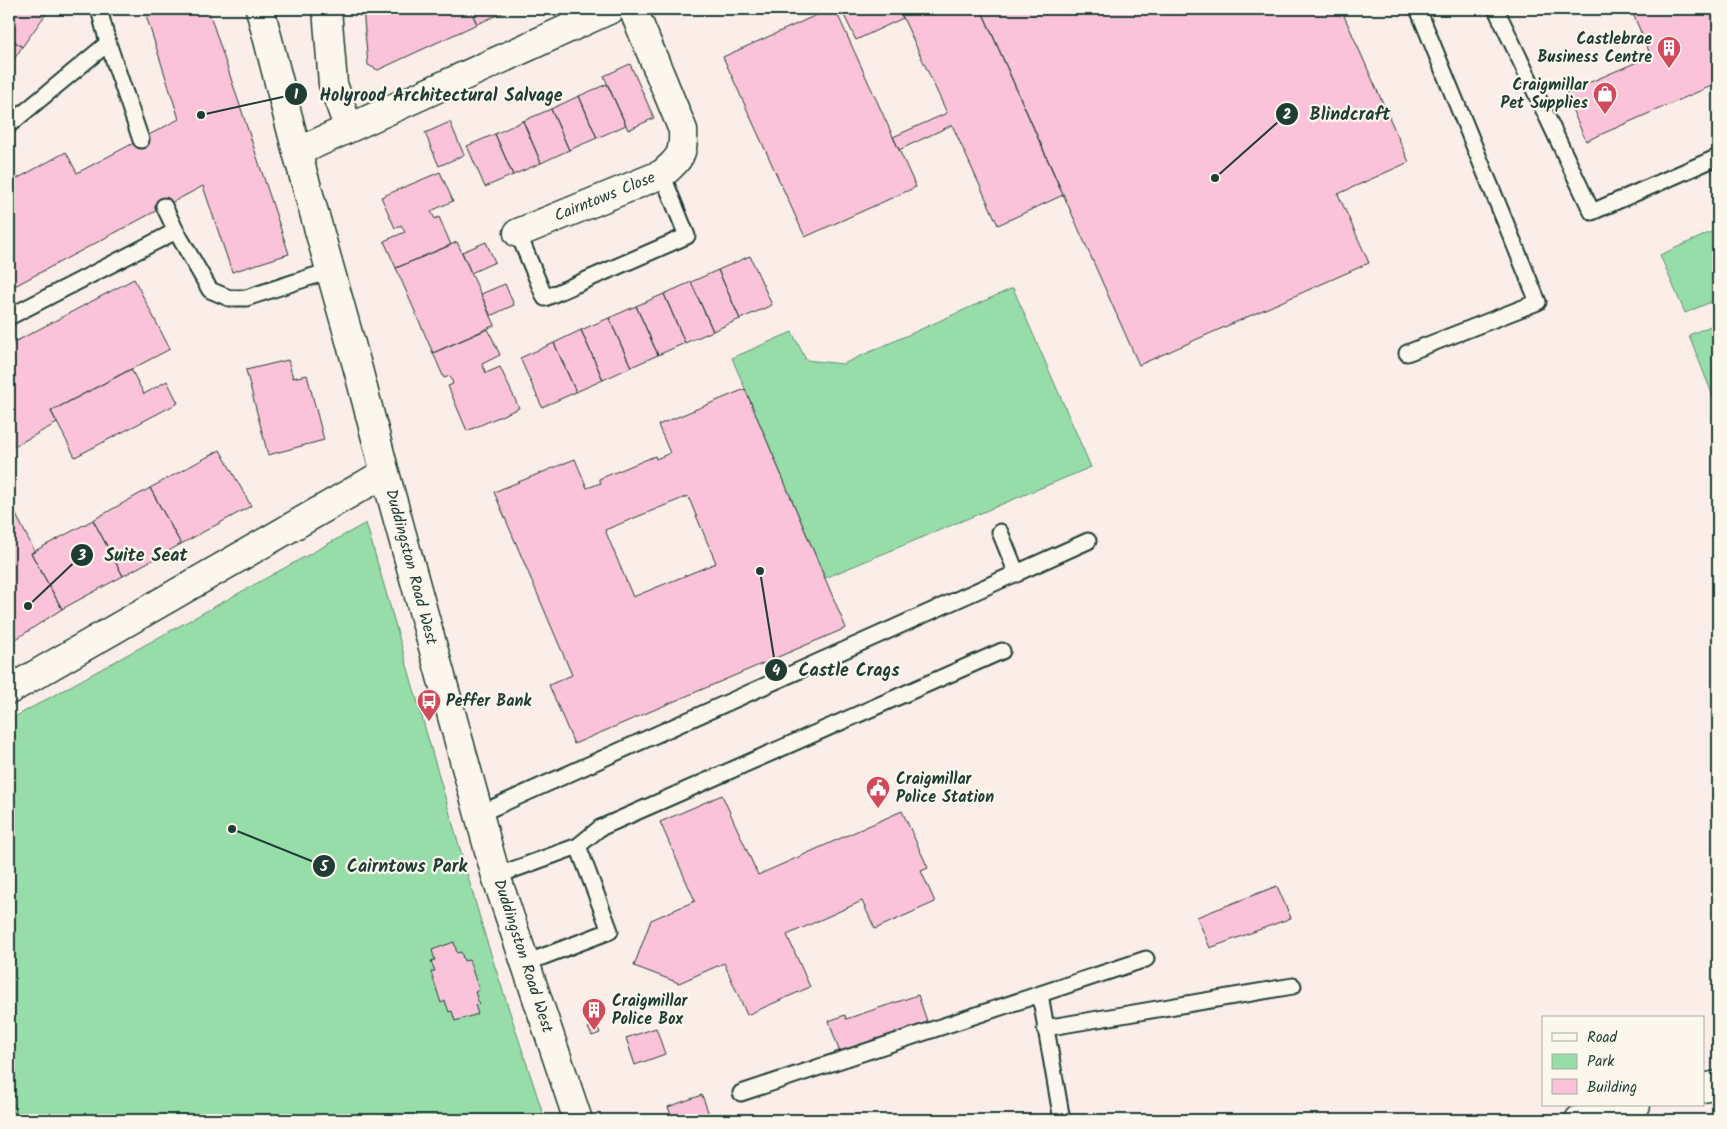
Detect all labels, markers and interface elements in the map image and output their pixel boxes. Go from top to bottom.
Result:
place label: Castlebrae Business Centre [1537,27,1652,70]
building icon: Castlebrae Business Centre [1656,35,1682,69]
place label: Craigmillar Pet Supplies [1501,73,1589,116]
callout: Holyrood Architectural Salvage [284,78,572,111]
shop icon: Craigmillar Pet Supplies [1592,81,1618,115]
text: Holyrood Architectural Salvage [319,82,563,111]
text: 1 [294,83,299,107]
callout: Blindcraft [1275,98,1401,131]
text: Blindcraft [1310,101,1391,130]
text: 2 [1283,103,1292,127]
street label: Cairntows Close [551,165,659,229]
street label: Duddingston Road West [378,486,444,648]
callout: Suite Seat [69,538,197,571]
text: Suite Seat [104,542,188,571]
text: 3 [77,544,86,568]
callout: Castle Crags [763,653,909,686]
text: Castle Crags [798,657,900,686]
text: 4 [772,659,780,683]
bus stop icon: Peffer Bank [416,688,442,722]
place label: Peffer Bank [446,689,532,714]
place label: Craigmillar Police Station [896,767,994,810]
public building icon: Craigmillar Police Station [865,775,891,809]
callout: Cairntows Park [311,850,477,883]
text: Cairntows Park [347,853,468,882]
text: 5 [319,855,329,879]
street label: Duddingston Road West [486,876,560,1037]
place label: Craigmillar Police Box [612,989,689,1032]
building icon: Craigmillar Police Box [581,997,607,1031]
legend [1542,1016,1704,1106]
text: Road [1587,1026,1618,1050]
text: Park [1587,1050,1615,1074]
text: Building [1587,1076,1637,1100]

